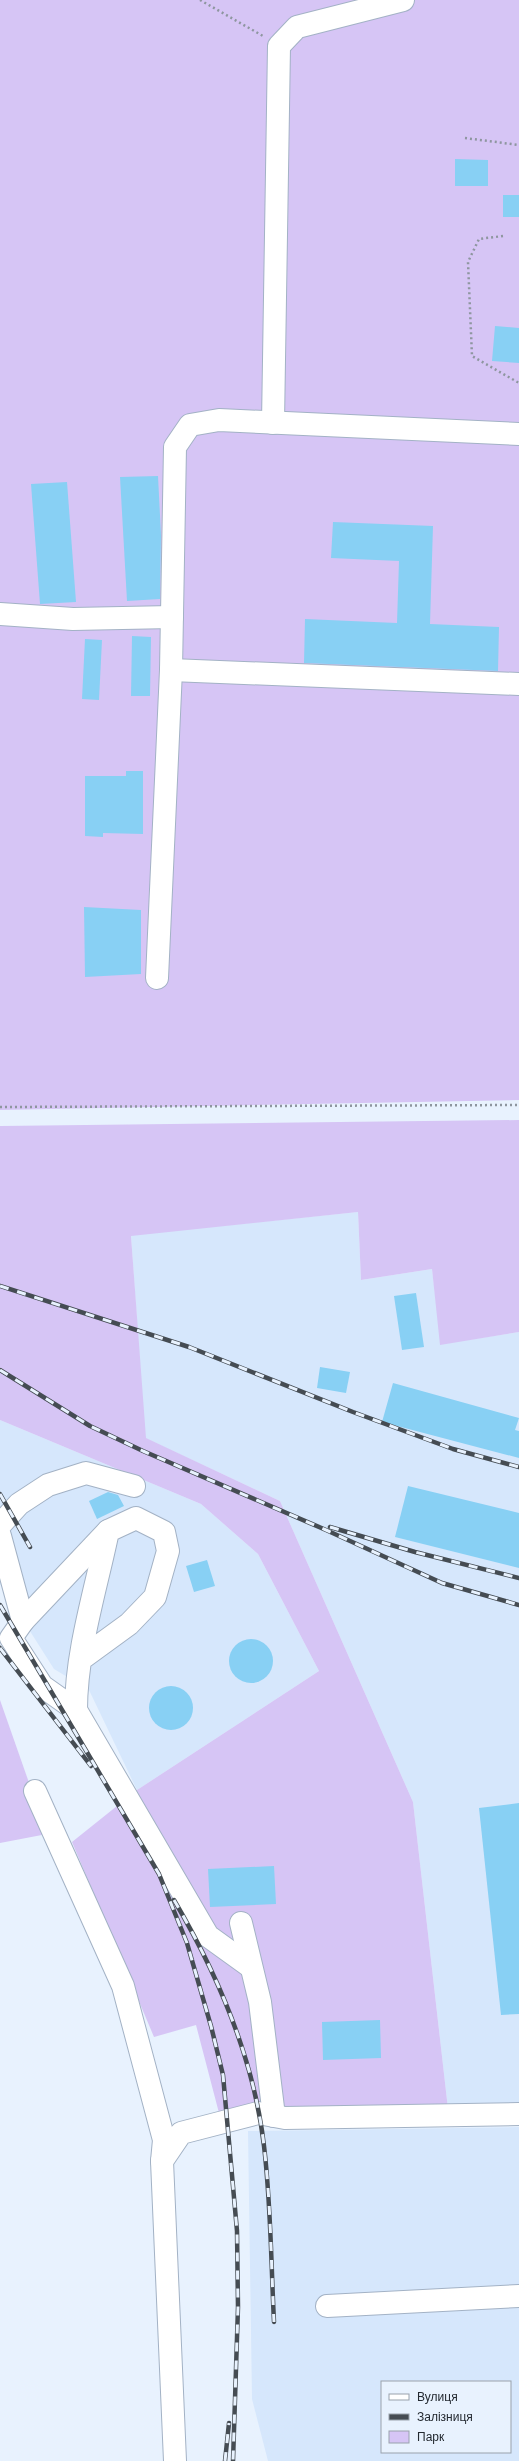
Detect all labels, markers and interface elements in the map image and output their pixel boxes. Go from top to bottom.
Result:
legend [381,2381,511,2453]
text: Вулиця [417,2389,458,2405]
text: Залізниця [417,2409,473,2425]
text: Парк [417,2429,445,2445]

